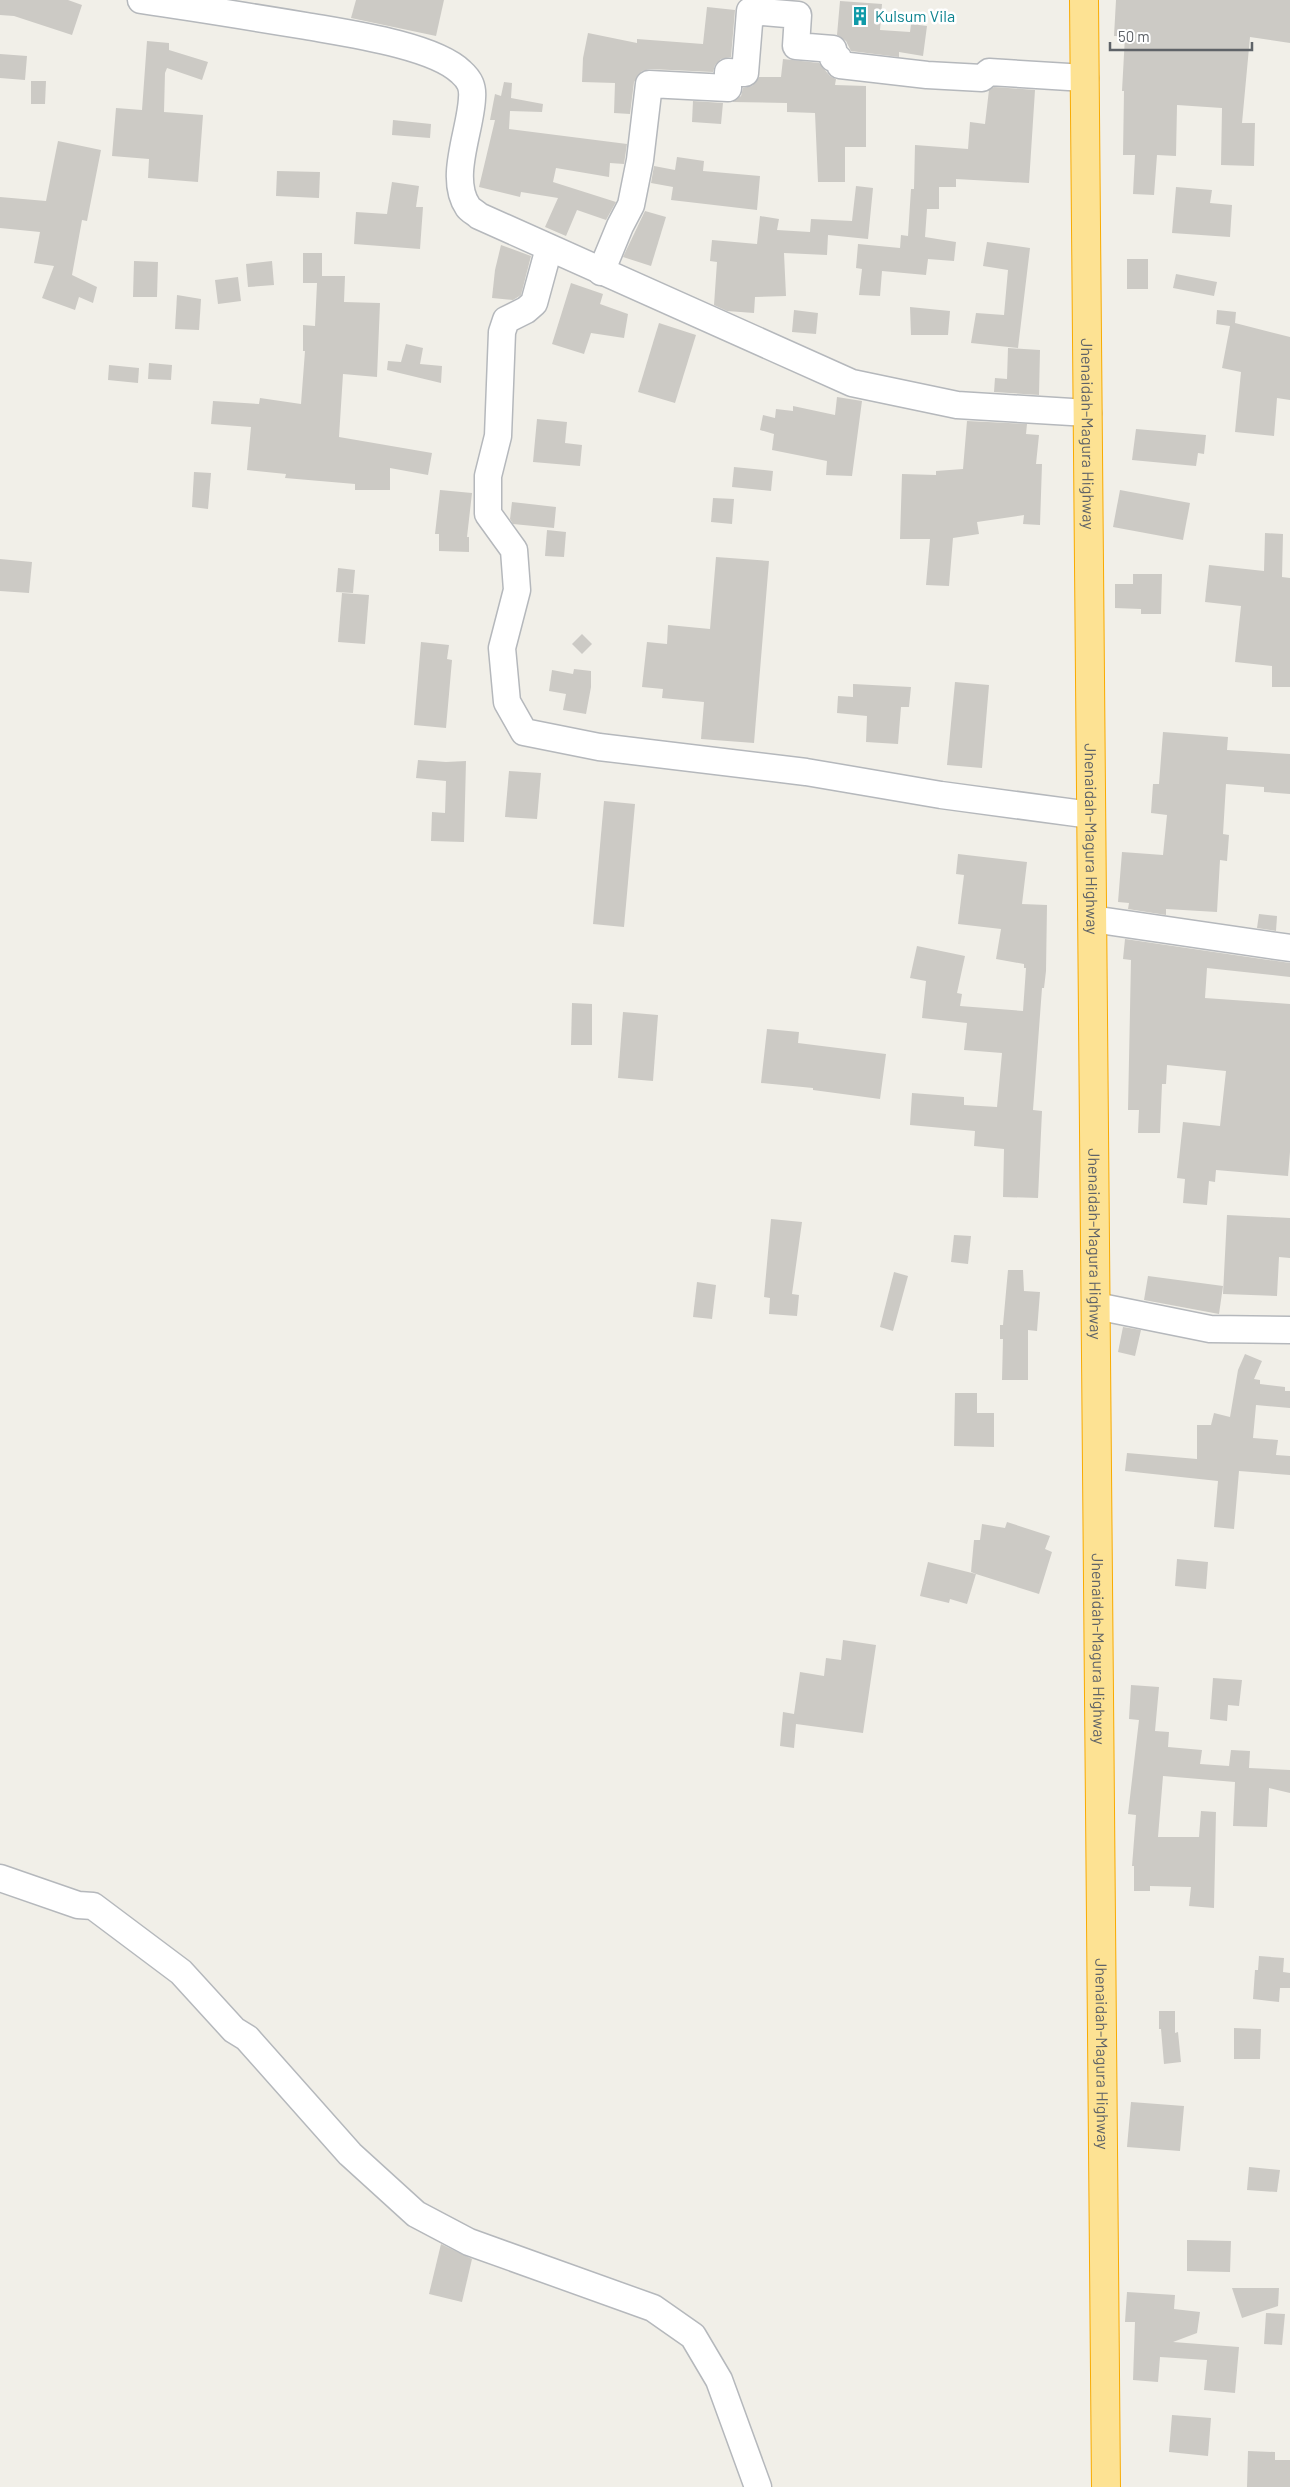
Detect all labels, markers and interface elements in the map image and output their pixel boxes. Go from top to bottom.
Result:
building icon: Kulsum Vila [849,5,871,27]
place label: Kulsum Vila [875,6,955,25]
scale bar [1110,20,1252,52]
text: 50 m [1118,27,1150,45]
street label: Jhenaidah-Magura Highway [1078,338,1099,530]
street label: Jhenaidah-Magura Highway [1082,743,1102,935]
street label: Jhenaidah-Magura Highway [1085,1148,1106,1340]
street label: Jhenaidah-Magura Highway [1089,1553,1109,1745]
street label: Jhenaidah-Magura Highway [1092,1958,1113,2150]

